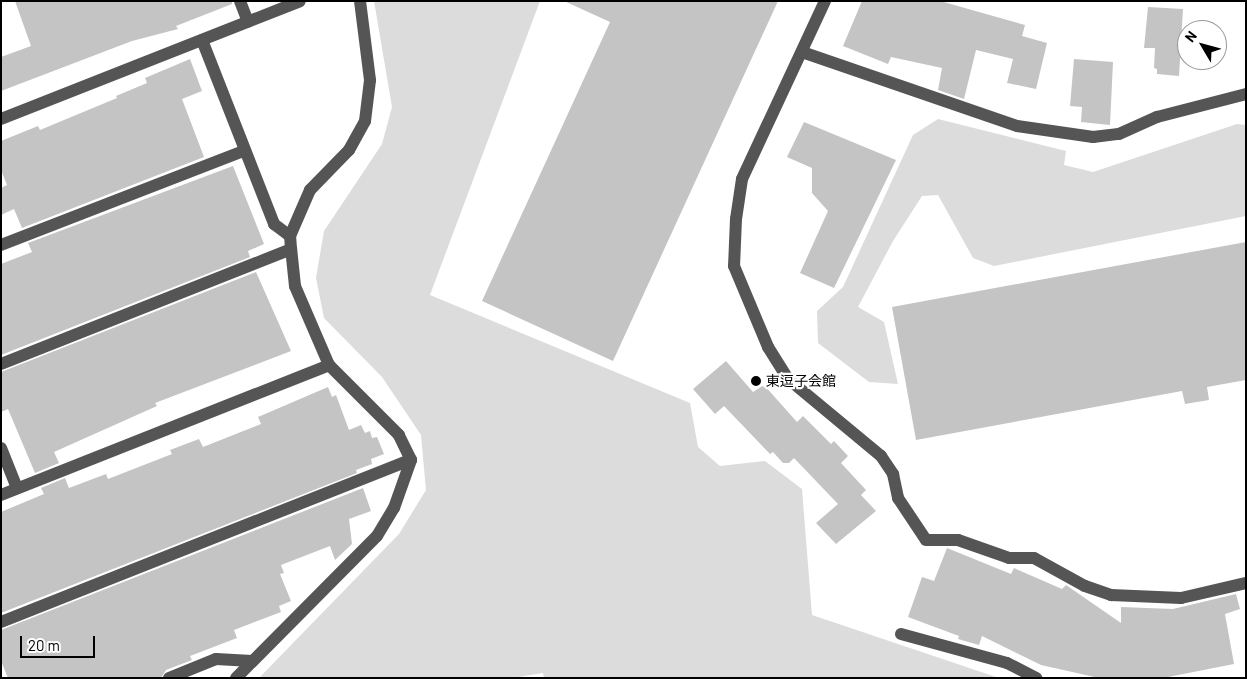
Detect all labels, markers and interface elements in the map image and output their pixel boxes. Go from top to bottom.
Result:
north arrow [1177,20,1227,70]
text: N [1181,27,1200,45]
place label: 東逗子会館 [766,373,836,389]
marker: 東逗子会館 [750,375,762,387]
scale bar [22,626,98,658]
text: 20 m [28,636,60,654]

